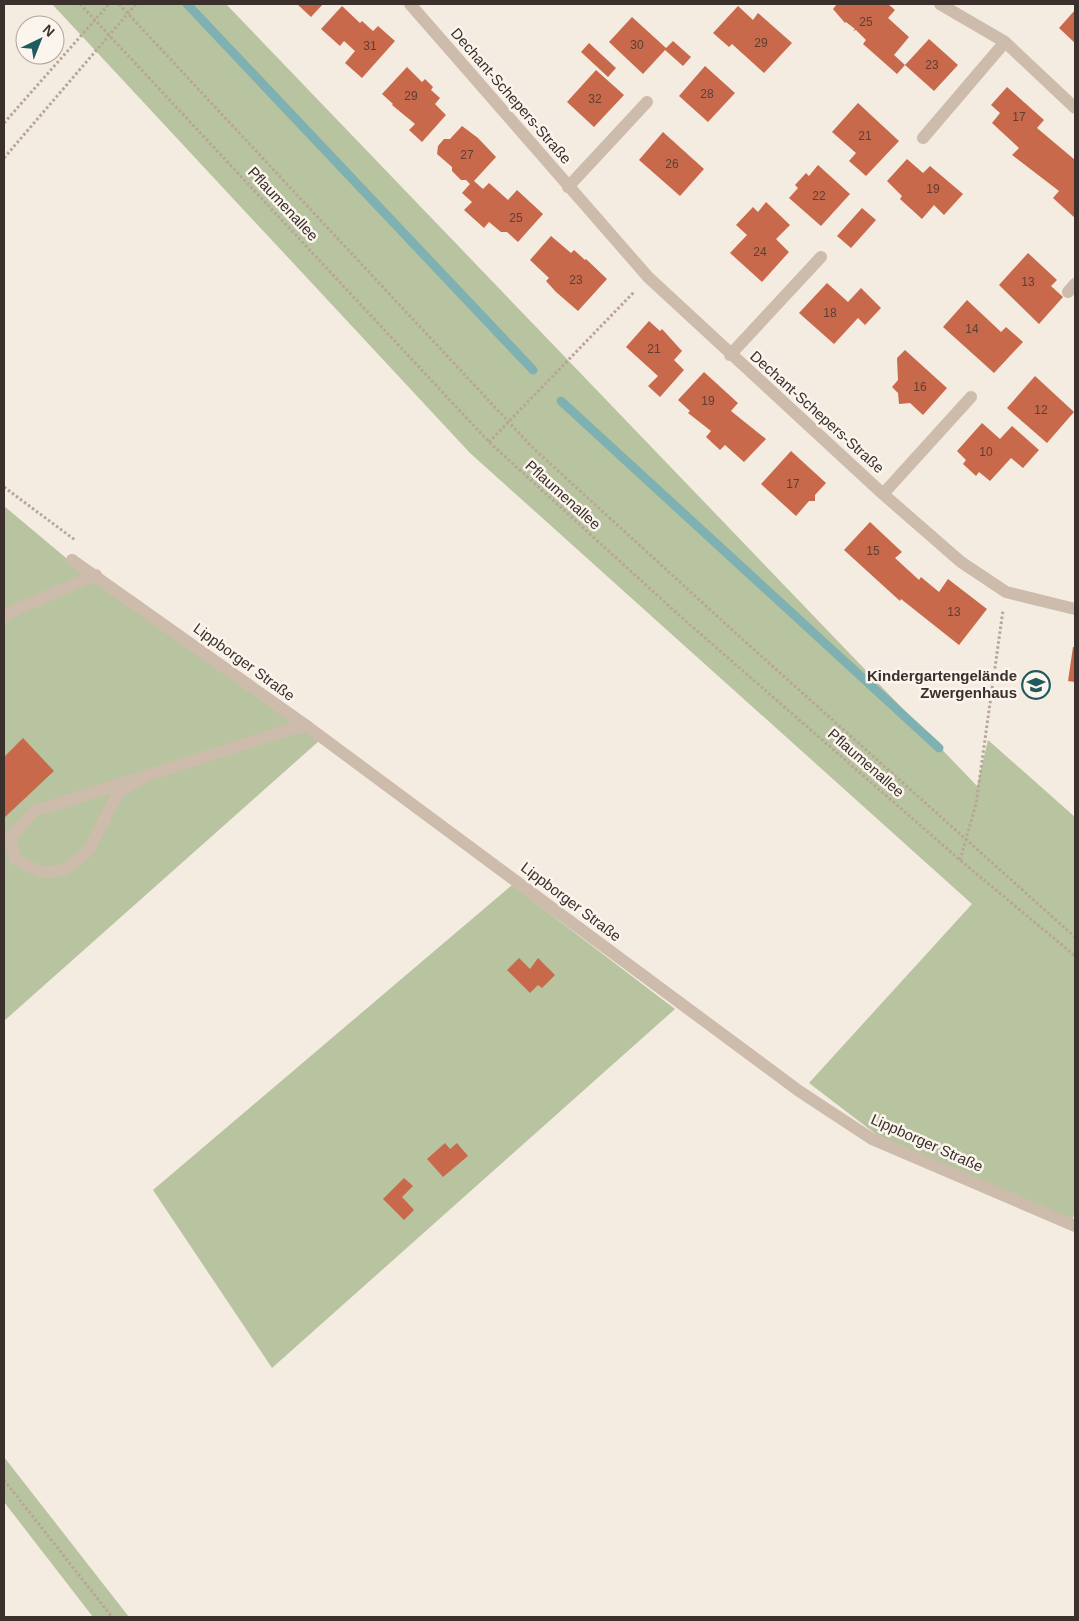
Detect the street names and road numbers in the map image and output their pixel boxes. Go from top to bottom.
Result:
street label: Dechant-Schepers-Straße [448,24,575,167]
street label: Pflaumenallee [245,163,322,244]
street label: Dechant-Schepers-Straße [747,347,888,476]
street label: Pflaumenallee [522,457,604,533]
street label: Lippborger Straße [190,619,298,704]
street label: Pflaumenallee [825,725,908,800]
street label: Lippborger Straße [518,858,625,945]
street label: Lippborger Straße [869,1110,986,1175]

